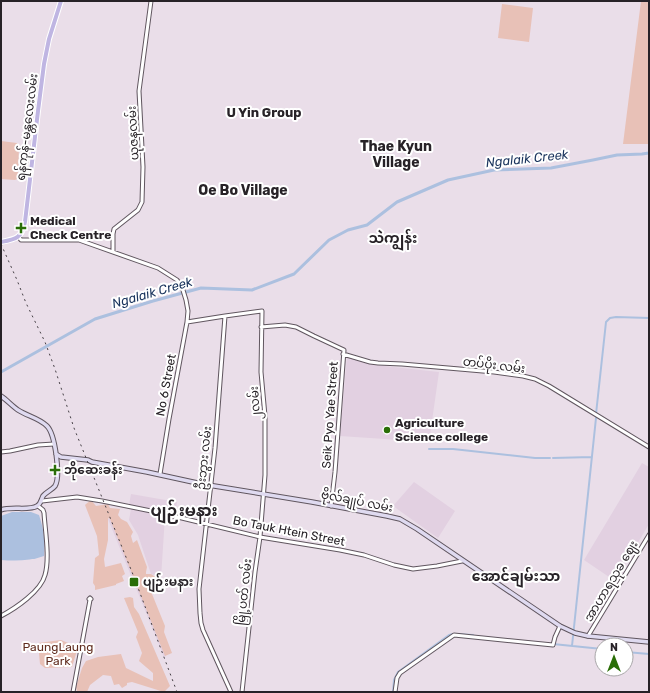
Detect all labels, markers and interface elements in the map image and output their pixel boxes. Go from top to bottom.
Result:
street label: ရန်ကုန်-မန္တလေးလမ်း [11,72,43,182]
street label: ယုဇနလမ်း [123,105,144,161]
district label: U Yin Group [227,105,301,120]
district label: Thae Kyun Village [360,138,432,171]
water label: Ngalaik Creek [485,147,569,171]
district label: Oe Bo Village [198,182,288,199]
place label: Medical Check Centre [30,214,111,242]
marker: Medical Check Centre [15,222,27,234]
district label: သဲကျွန်း [369,228,417,251]
water label: Ngalaik Creek [110,274,195,312]
street label: No 6 Street [153,352,179,417]
street label: တပ်ပိုး လမ်း [462,352,526,379]
street label: Seik Pyo Yae Street [319,361,341,469]
street label: ၂လမ်း [245,385,266,421]
place label: Agriculture Science college [395,416,488,444]
street label: ဦးဘွား လမ်း [192,425,217,491]
marker: Agriculture Science college [382,425,392,435]
place label: ဘိုဆေးခန်း [64,460,123,481]
marker: ဘိုဆေးခန်း [49,464,61,476]
street label: ဗိုလ်ချုပ် လမ်း [319,485,394,518]
district label: ပျဉ်းမနား [150,499,218,524]
street label: Bo Tauk Htein Street [232,513,347,549]
street label: အာဟာရသုခ ဈေး [581,538,643,626]
street label: မြို့ပတ် လမ်း [232,558,257,626]
district label: အောင်ချမ်းသာ [472,566,561,588]
place label: ပျဉ်းမနား [143,572,193,593]
marker: ပျဉ်းမနား [128,576,140,588]
north arrow [594,637,634,677]
park label: PaungLaung Park [23,640,93,668]
text: N [610,641,618,654]

